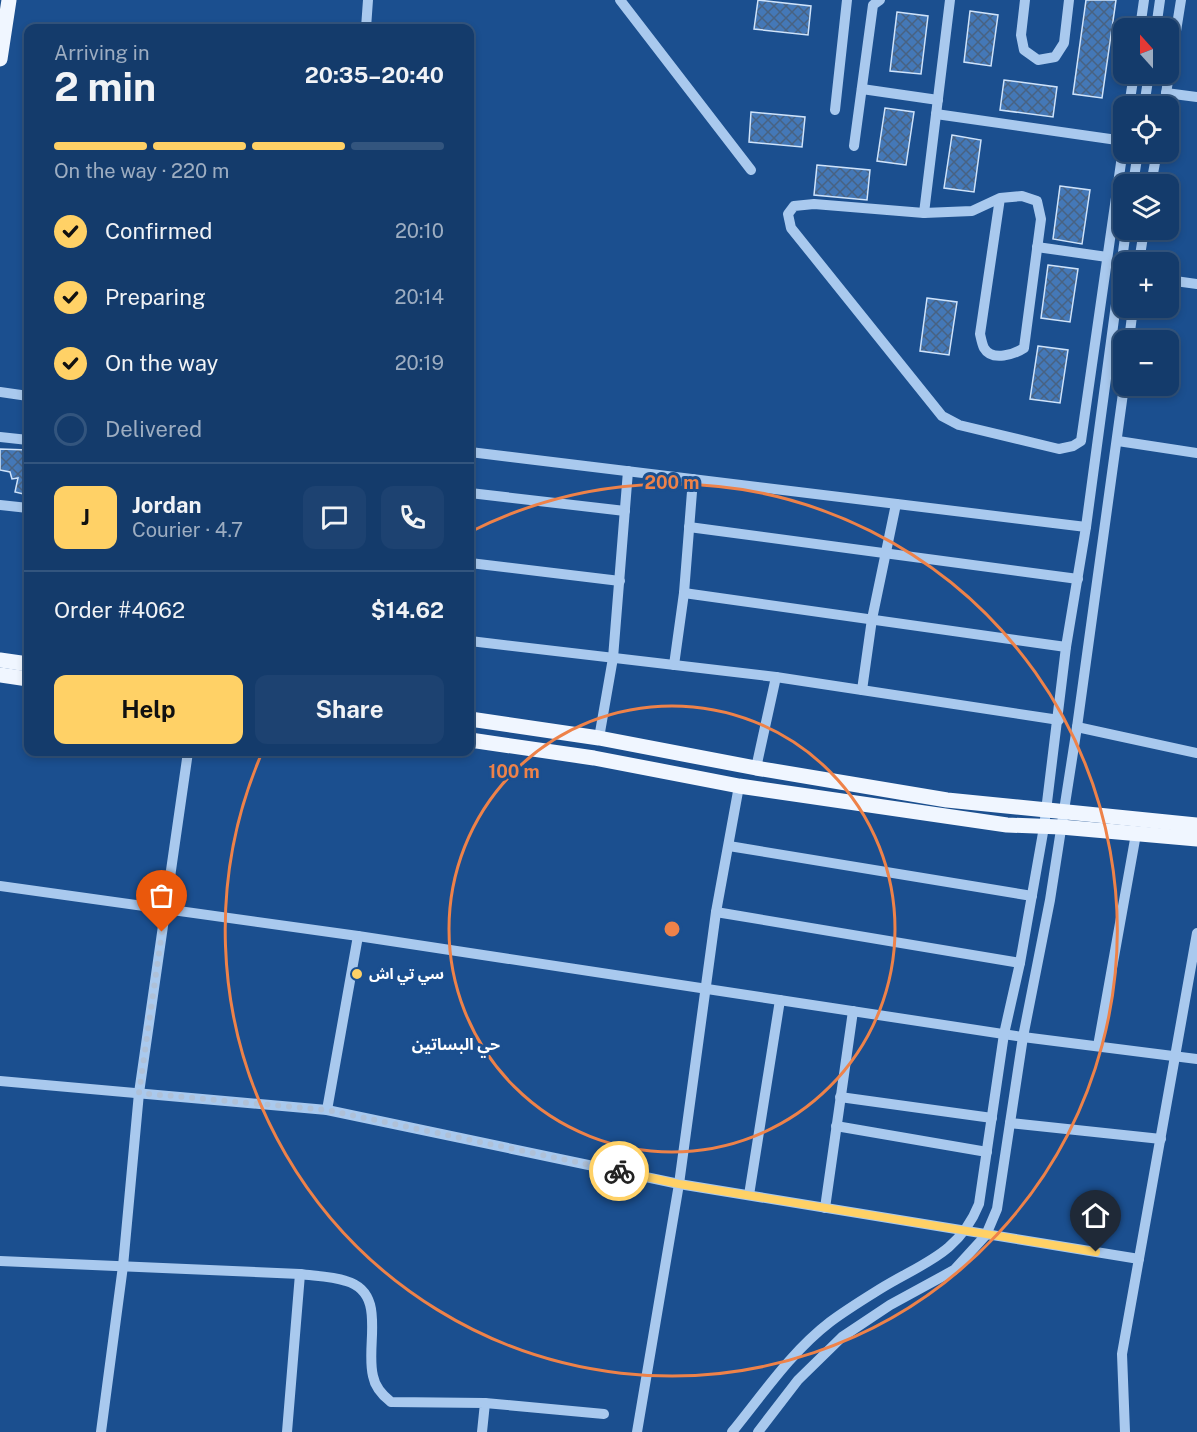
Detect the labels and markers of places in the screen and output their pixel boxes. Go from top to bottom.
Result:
pin [136,870,187,932]
centre of rings [662,919,682,939]
place label: سي تي اش [369,965,444,985]
marker: سي تي اش [350,967,364,981]
pin [1070,1190,1121,1252]

